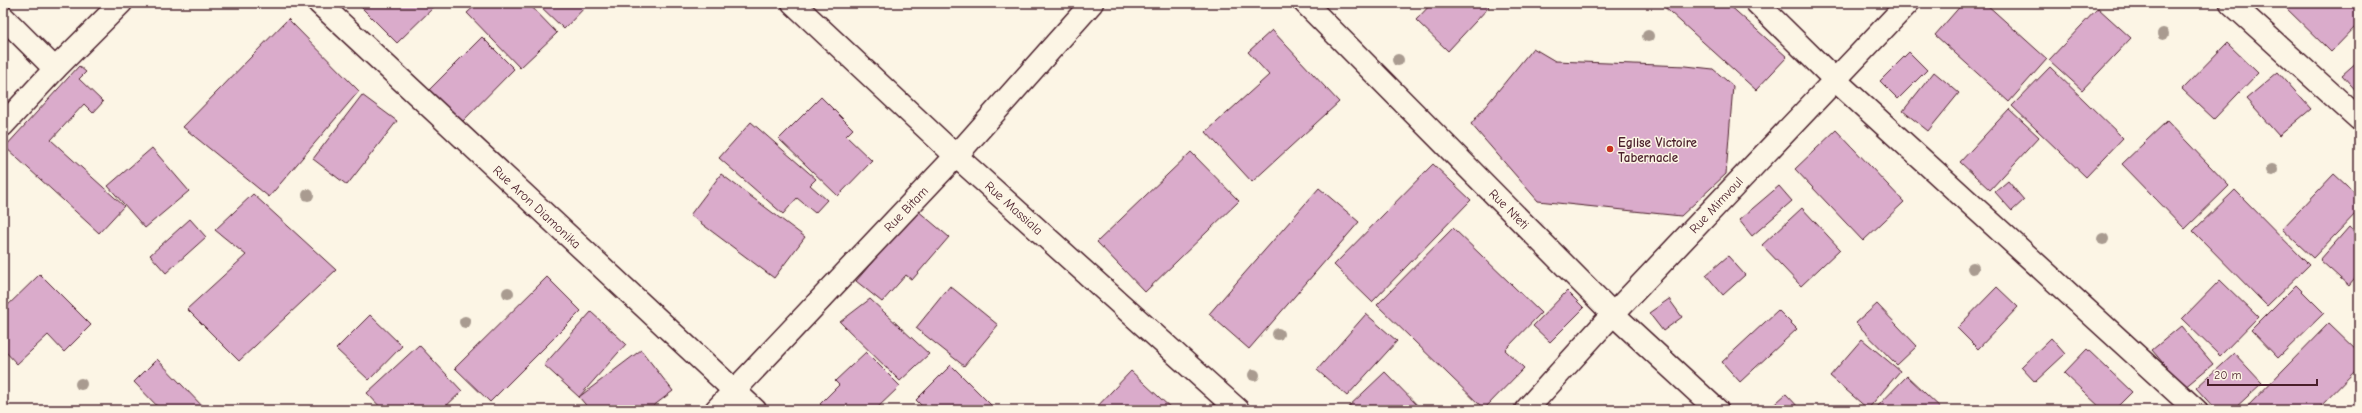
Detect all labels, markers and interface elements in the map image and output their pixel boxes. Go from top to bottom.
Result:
place label: Eglise Victoire Tabernacle [1618,135,1698,165]
marker: Eglise Victoire Tabernacle [1605,144,1615,154]
street label: Rue Aron Diamonika [490,162,584,252]
street label: Rue Mimvoul [1686,174,1746,236]
street label: Rue Massiala [982,178,1046,238]
street label: Rue Bitam [881,183,931,235]
street label: Rue Nteti [1486,186,1532,232]
scale bar [2208,361,2317,387]
text: 20 m [2214,368,2242,382]

